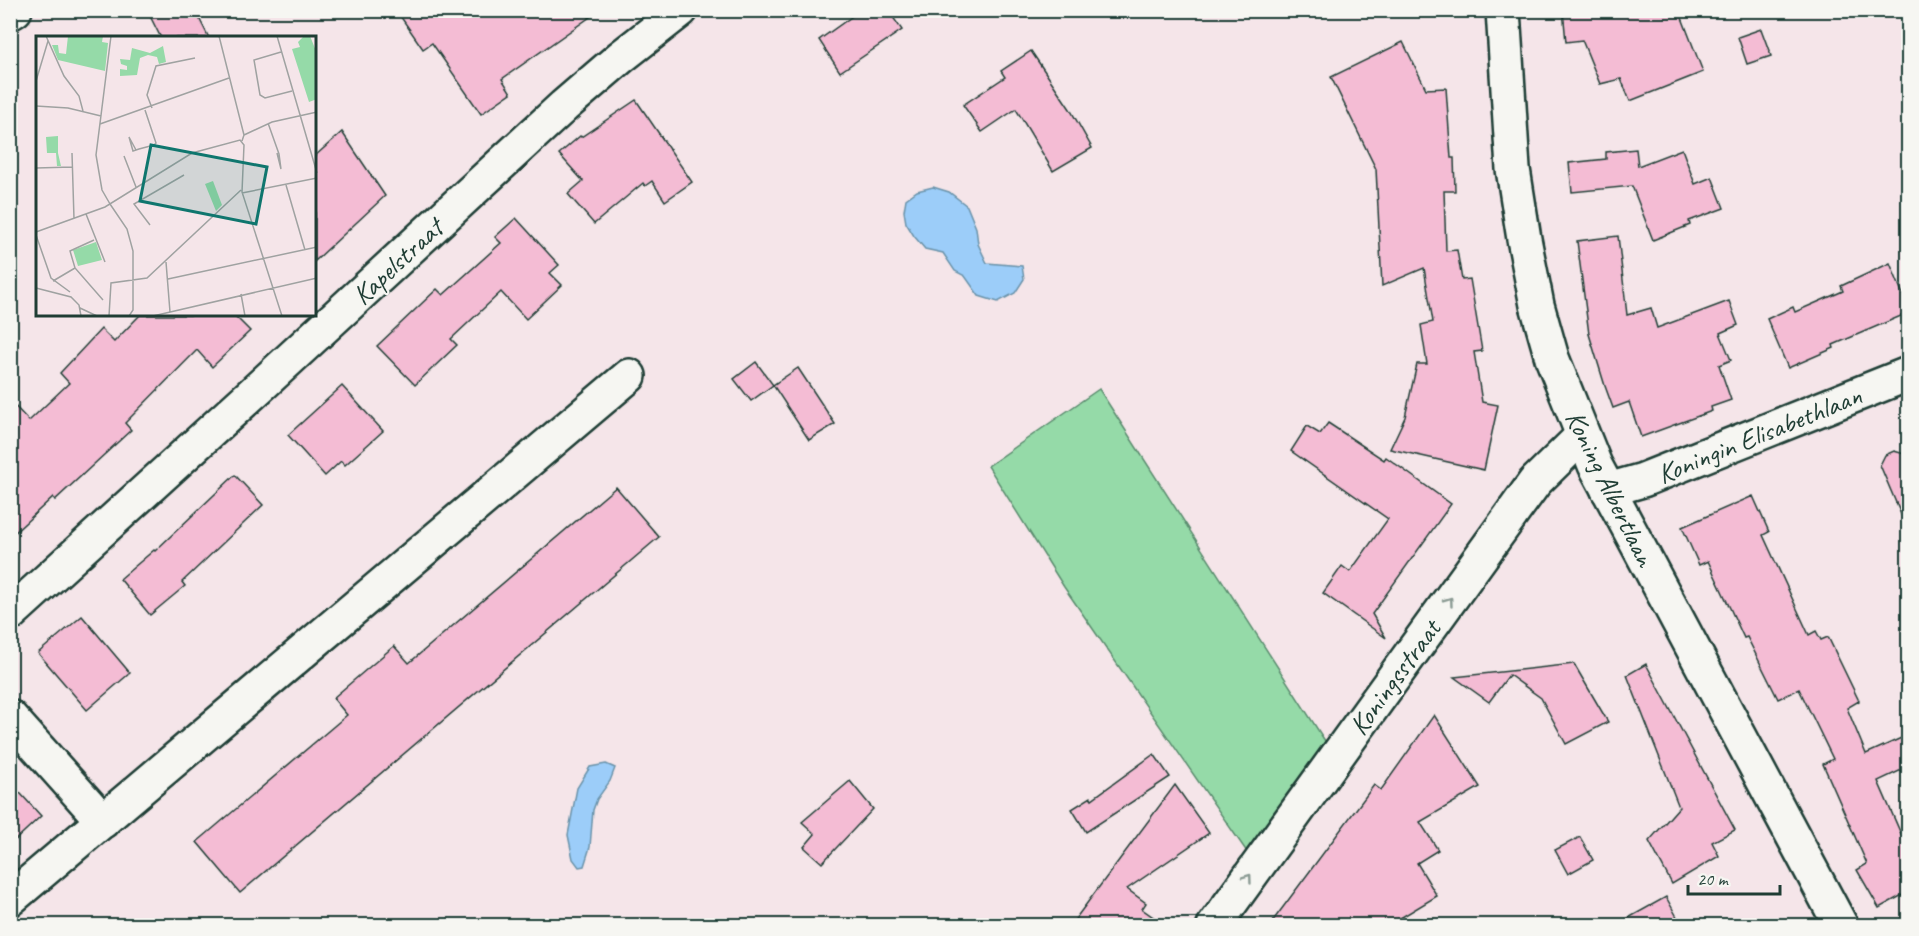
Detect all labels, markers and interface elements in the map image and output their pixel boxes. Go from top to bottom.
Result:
inset map [36,36,316,316]
street label: Kapelstraat [345,208,453,312]
street label: Koningin Elisabethlaan [1652,377,1867,491]
street label: Koning Albertlaan [1558,405,1664,573]
one-way arrow [1441,597,1452,608]
street label: Koningsstraat [1341,611,1450,742]
scale bar [1688,858,1780,896]
text: 20 m [1697,868,1730,890]
one-way arrow [1241,874,1252,885]

